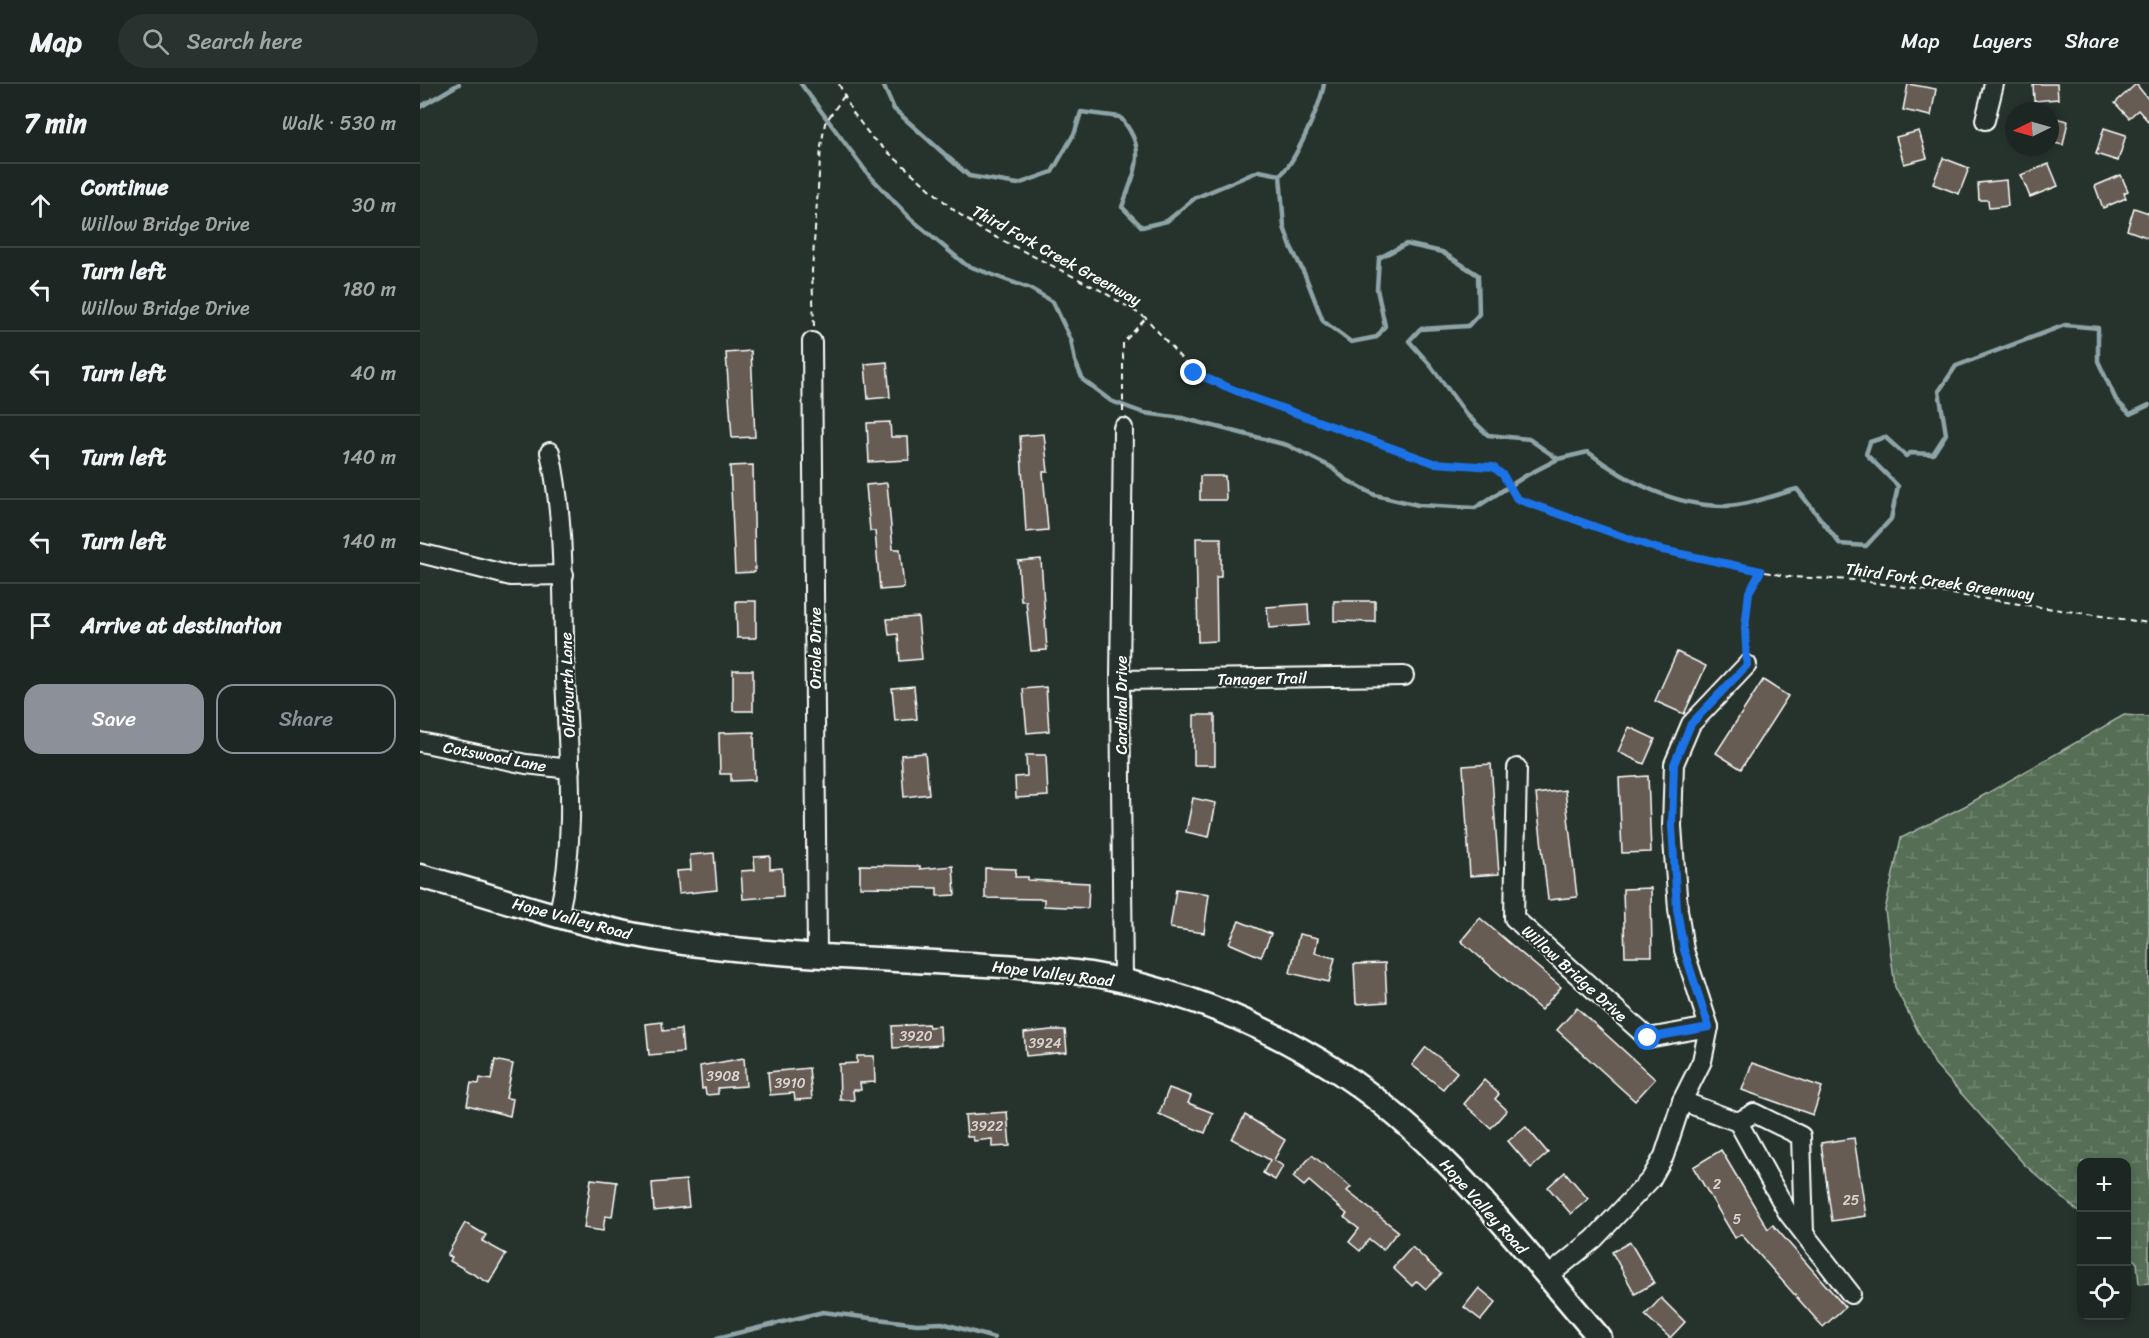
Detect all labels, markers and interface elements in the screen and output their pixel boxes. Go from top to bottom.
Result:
search box [118,14,538,68]
text: Map [30,17,82,66]
text: Search here [187,22,303,61]
text: Map [1901,22,1940,60]
text: Layers [1973,22,2032,60]
text: Share [2065,22,2119,60]
icon: search [139,25,172,58]
text: 7 min [24,100,87,146]
north arrow [2005,102,2059,156]
text: Walk · 530 m [282,106,396,141]
text: Continue [81,168,169,207]
text: 30 m [352,188,396,223]
icon: ahead [24,189,57,222]
street label: Third Fork Creek Greenway [967,197,1148,315]
text: Willow Bridge Drive [81,207,250,242]
text: Turn left [81,252,166,291]
text: 180 m [342,272,396,307]
icon: left [24,273,57,306]
text: Willow Bridge Drive [81,291,250,326]
text: Turn left [81,354,166,393]
text: 40 m [350,356,396,391]
icon: left [24,357,57,390]
route end [1180,359,1206,385]
text: Turn left [81,438,166,477]
text: 140 m [342,440,396,475]
icon: left [24,441,57,474]
text: Turn left [81,522,166,561]
text: 140 m [342,524,396,559]
icon: left [24,525,57,558]
street label: Third Fork Creek Greenway [1844,554,2037,609]
text: Arrive at destination [81,606,282,645]
street label: Oriole Drive [801,607,830,689]
icon: arrive [24,609,57,642]
street label: Oldfourth Lane [551,632,584,738]
street label: Cardinal Drive [1107,655,1136,755]
street label: Tanager Trail [1217,663,1308,694]
button: Save [24,684,204,754]
button: Share [216,684,396,754]
street label: Cotswood Lane [441,732,549,781]
street label: Hope Valley Road [509,889,636,949]
street label: Willow Bridge Drive [1515,917,1635,1029]
street label: Hope Valley Road [991,952,1117,996]
house number: 3920 [899,1024,933,1049]
route start [1634,1024,1660,1050]
house number: 3924 [1028,1031,1062,1056]
house number: 3908 [706,1064,740,1089]
house number: 3910 [774,1071,806,1096]
house number: 3922 [971,1114,1003,1139]
street label: Hope Valley Road [1432,1151,1536,1263]
map controls [2077,1158,2131,1320]
button: + [2077,1158,2131,1212]
house number: 2 [1713,1172,1721,1197]
house number: 25 [1843,1188,1860,1213]
house number: 5 [1733,1207,1742,1232]
button: − [2077,1212,2131,1266]
button: locate [2077,1266,2131,1320]

